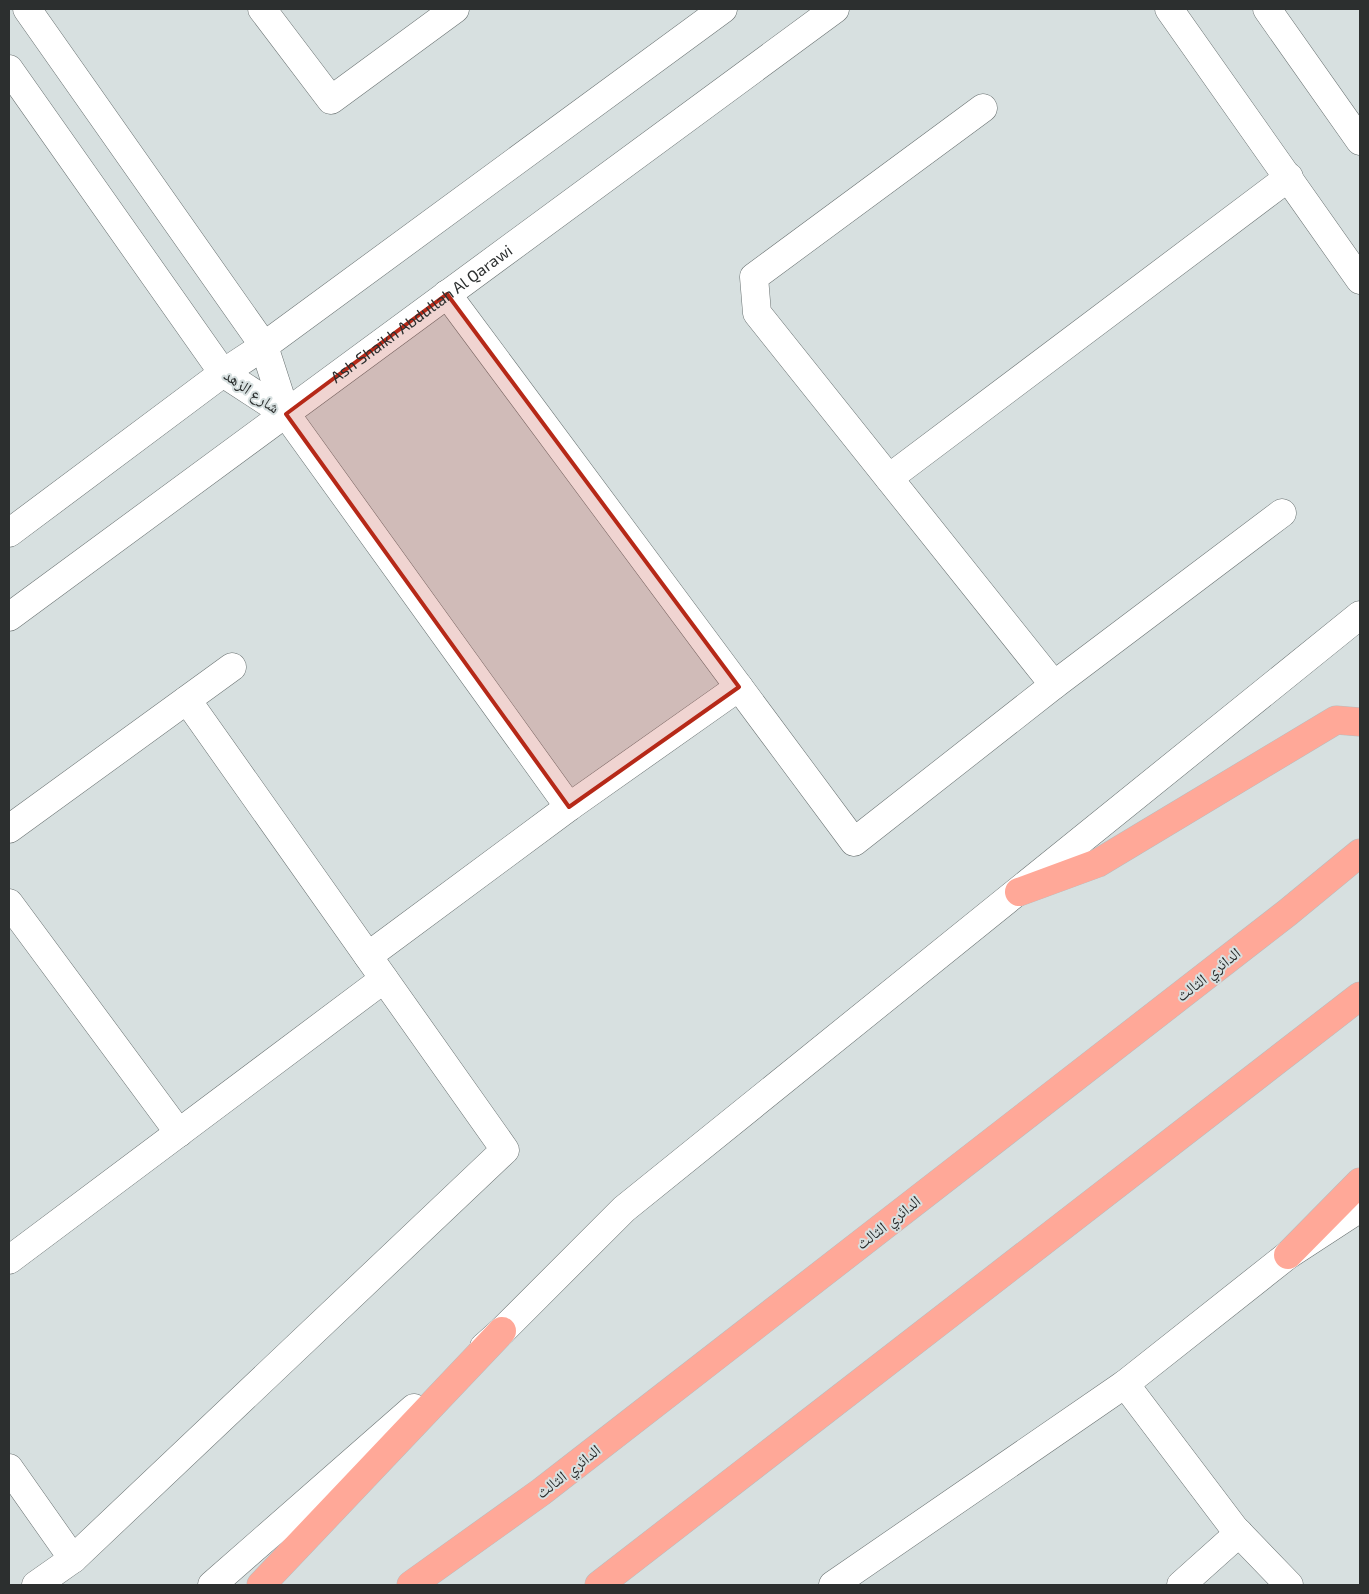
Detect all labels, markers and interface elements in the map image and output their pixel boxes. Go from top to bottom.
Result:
street label: Ash Shaikh Abdullah Al Qarawi [327,240,516,386]
street label: شارع الزهد [220,365,284,418]
street label: الدائري الثالث [1172,943,1246,1008]
street label: الدائري الثالث [852,1191,926,1256]
street label: الدائري الثالث [532,1440,606,1505]

